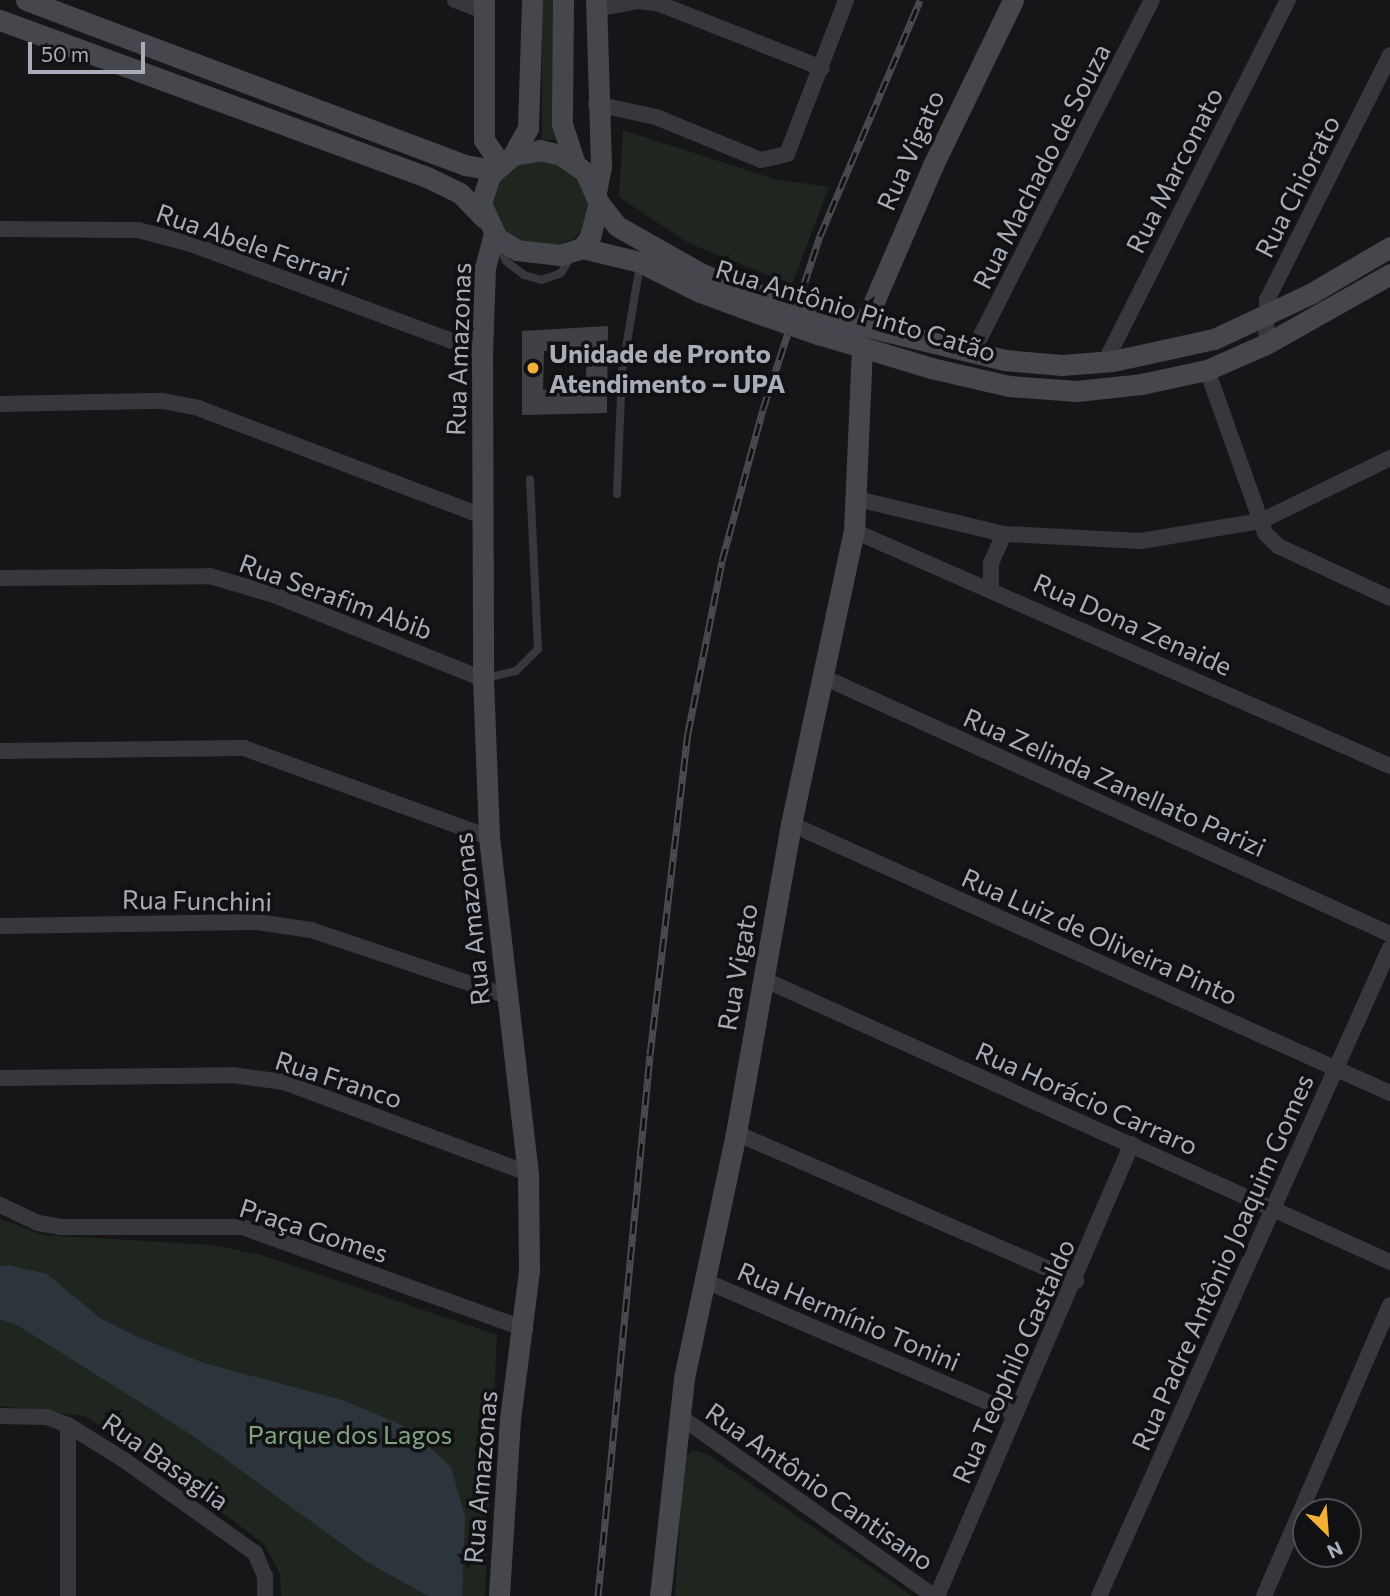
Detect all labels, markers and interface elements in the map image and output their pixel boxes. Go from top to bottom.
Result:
scale bar [32,28,149,72]
street label: Rua Machado de Souza [966,38,1116,294]
text: 50 m [41,41,89,66]
street label: Rua Marconato [1119,82,1229,258]
street label: Rua Vigato [870,85,950,215]
street label: Rua Chiorato [1248,110,1346,262]
street label: Rua Abele Ferrari [152,196,354,292]
street label: Rua Antônio Pinto Catão [712,253,1000,367]
street label: Rua Amazonas [439,262,477,436]
place label: Unidade de Pronto Atendimento – UPA [549,337,785,398]
marker: Unidade de Pronto Atendimento – UPA [523,358,543,378]
street label: Rua Serafim Abib [235,547,437,645]
street label: Rua Dona Zenaide [1029,566,1237,682]
street label: Rua Zelinda Zanellato Parizi [959,701,1271,863]
street label: Rua Amazonas [446,831,496,1007]
street label: Rua Luiz de Oliveira Pinto [957,861,1243,1011]
street label: Rua Funchini [122,883,272,917]
street label: Rua Vigato [710,901,764,1033]
street label: Rua Horácio Carraro [971,1035,1203,1161]
street label: Rua Franco [271,1044,407,1114]
street label: Rua Padre Antônio Joaquim Gomes [1125,1069,1319,1455]
street label: Praça Gomes [236,1191,392,1269]
street label: Rua Teophilo Gastaldo [945,1234,1081,1488]
street label: Rua Hermínio Tonini [733,1255,965,1377]
street label: Rua Amazonas [457,1389,503,1565]
street label: Rua Antônio Cantisano [700,1396,940,1576]
street label: Rua Basaglia [97,1406,235,1516]
park label: Parque dos Lagos [248,1418,452,1450]
north arrow [1292,1498,1362,1568]
text: N [1324,1537,1347,1564]

